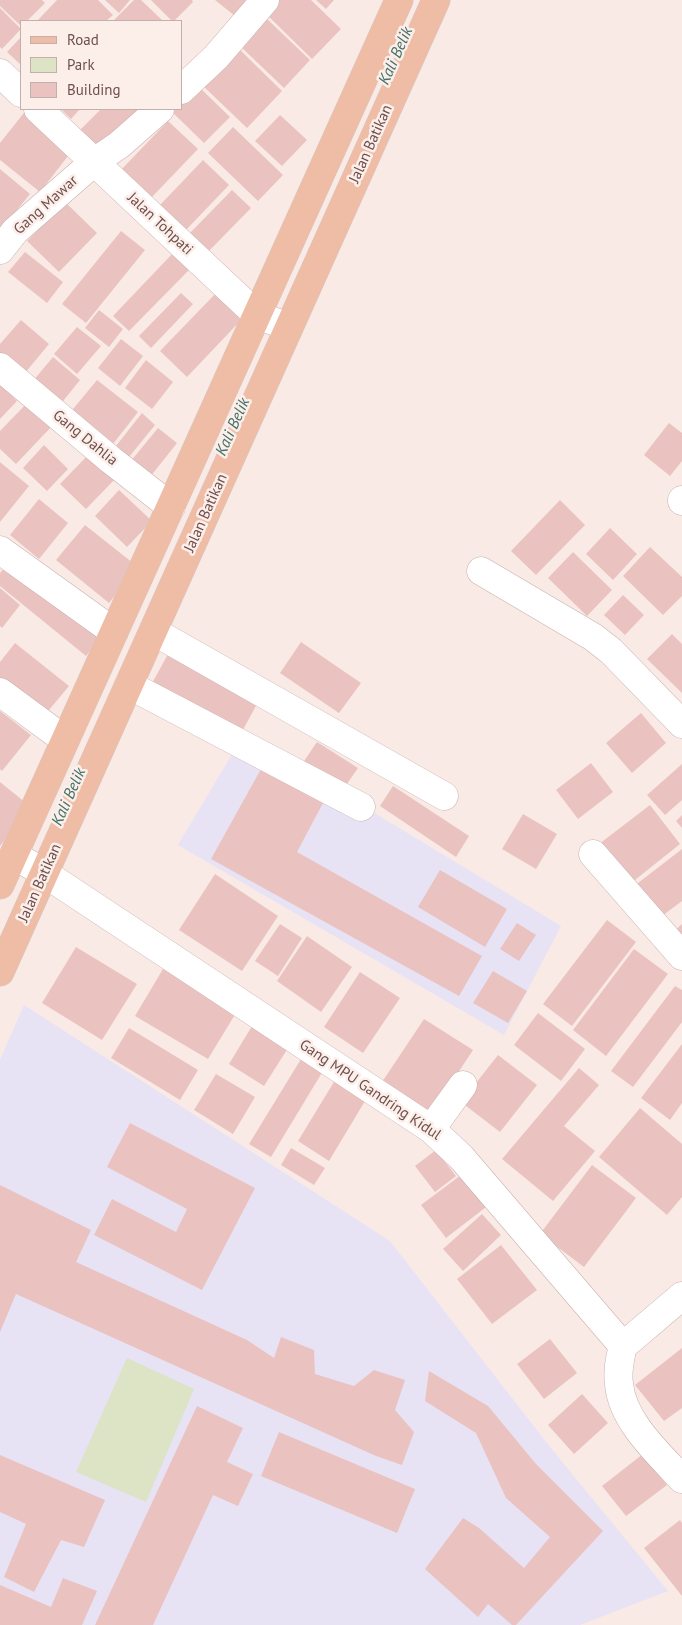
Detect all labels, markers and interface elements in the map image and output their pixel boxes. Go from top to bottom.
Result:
legend [20,20,182,110]
water label: Kali Belik [375,24,417,88]
text: Road [67,30,99,49]
text: Park [67,55,95,74]
text: Building [67,80,121,99]
street label: Jalan Batikan [346,102,396,186]
street label: Gang Mawar [10,172,82,238]
street label: Jalan Tohpati [123,189,197,259]
water label: Kali Belik [212,395,254,459]
street label: Gang Dahlia [49,406,121,470]
street label: Jalan Batikan [181,471,231,555]
water label: Kali Belik [48,765,90,829]
street label: Jalan Batikan [15,841,65,925]
street label: Gang MPU Gandring Kidul [296,1036,444,1144]

